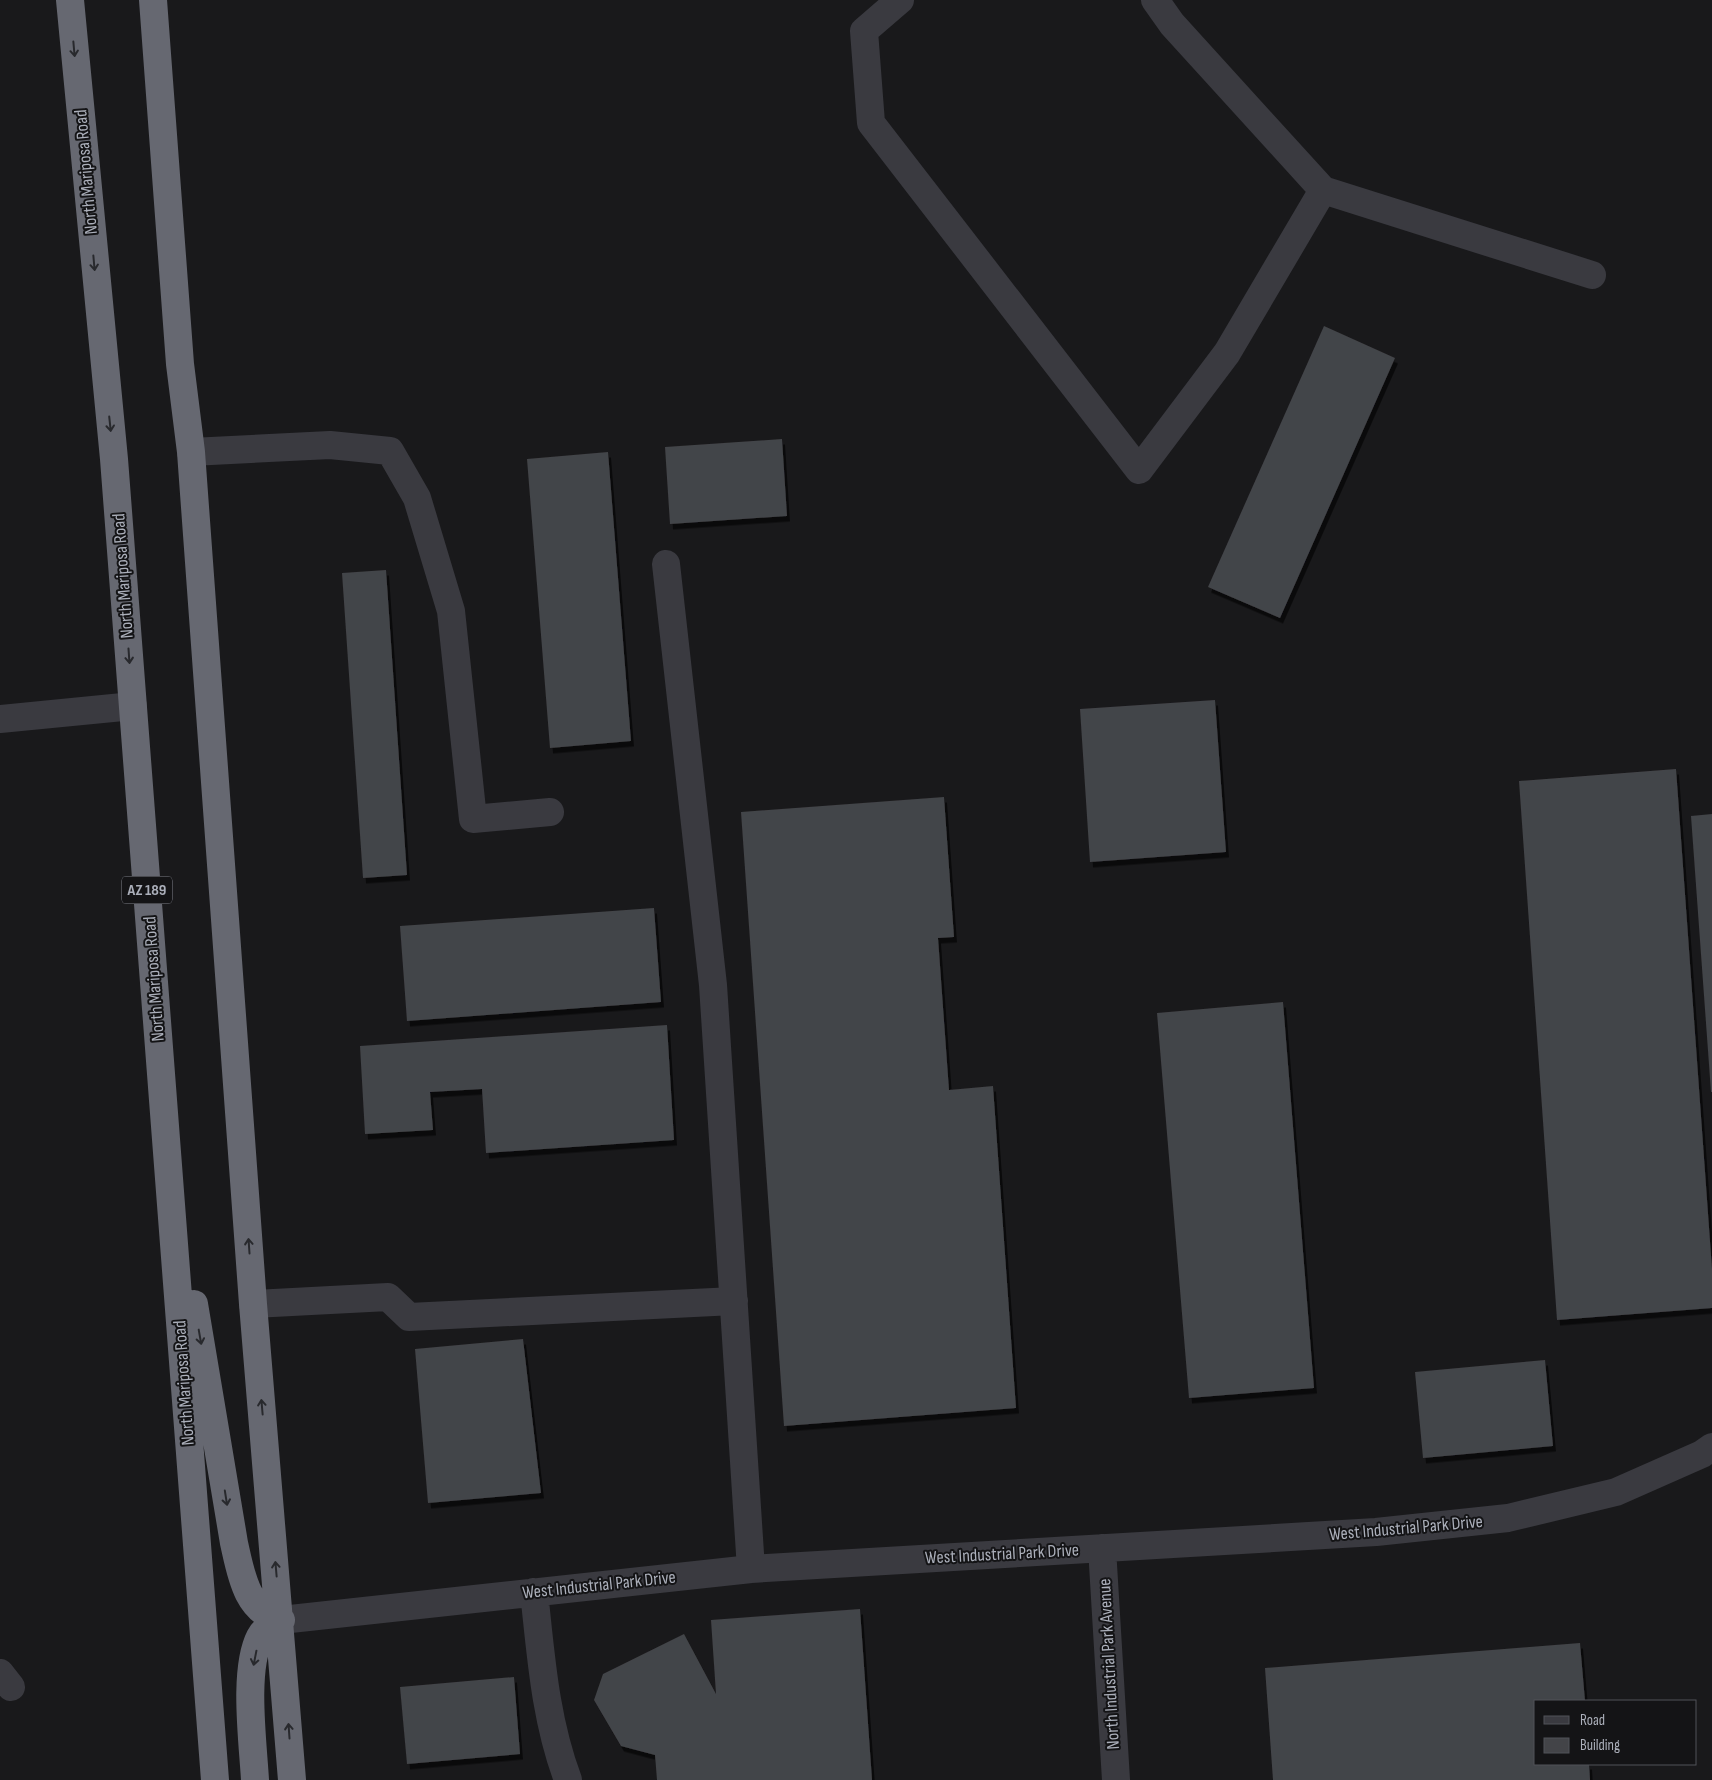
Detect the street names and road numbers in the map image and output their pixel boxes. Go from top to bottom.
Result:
street label: North Mariposa Road [70,109,102,235]
street label: North Mariposa Road [108,513,138,639]
road number: AZ 189 [122,876,172,904]
street label: North Mariposa Road [139,916,169,1042]
street label: North Mariposa Road [169,1320,199,1446]
street label: West Industrial Park Drive [1328,1511,1484,1545]
street label: West Industrial Park Drive [925,1539,1079,1569]
street label: West Industrial Park Drive [521,1567,677,1603]
street label: North Industrial Park Avenue [1094,1578,1124,1750]

